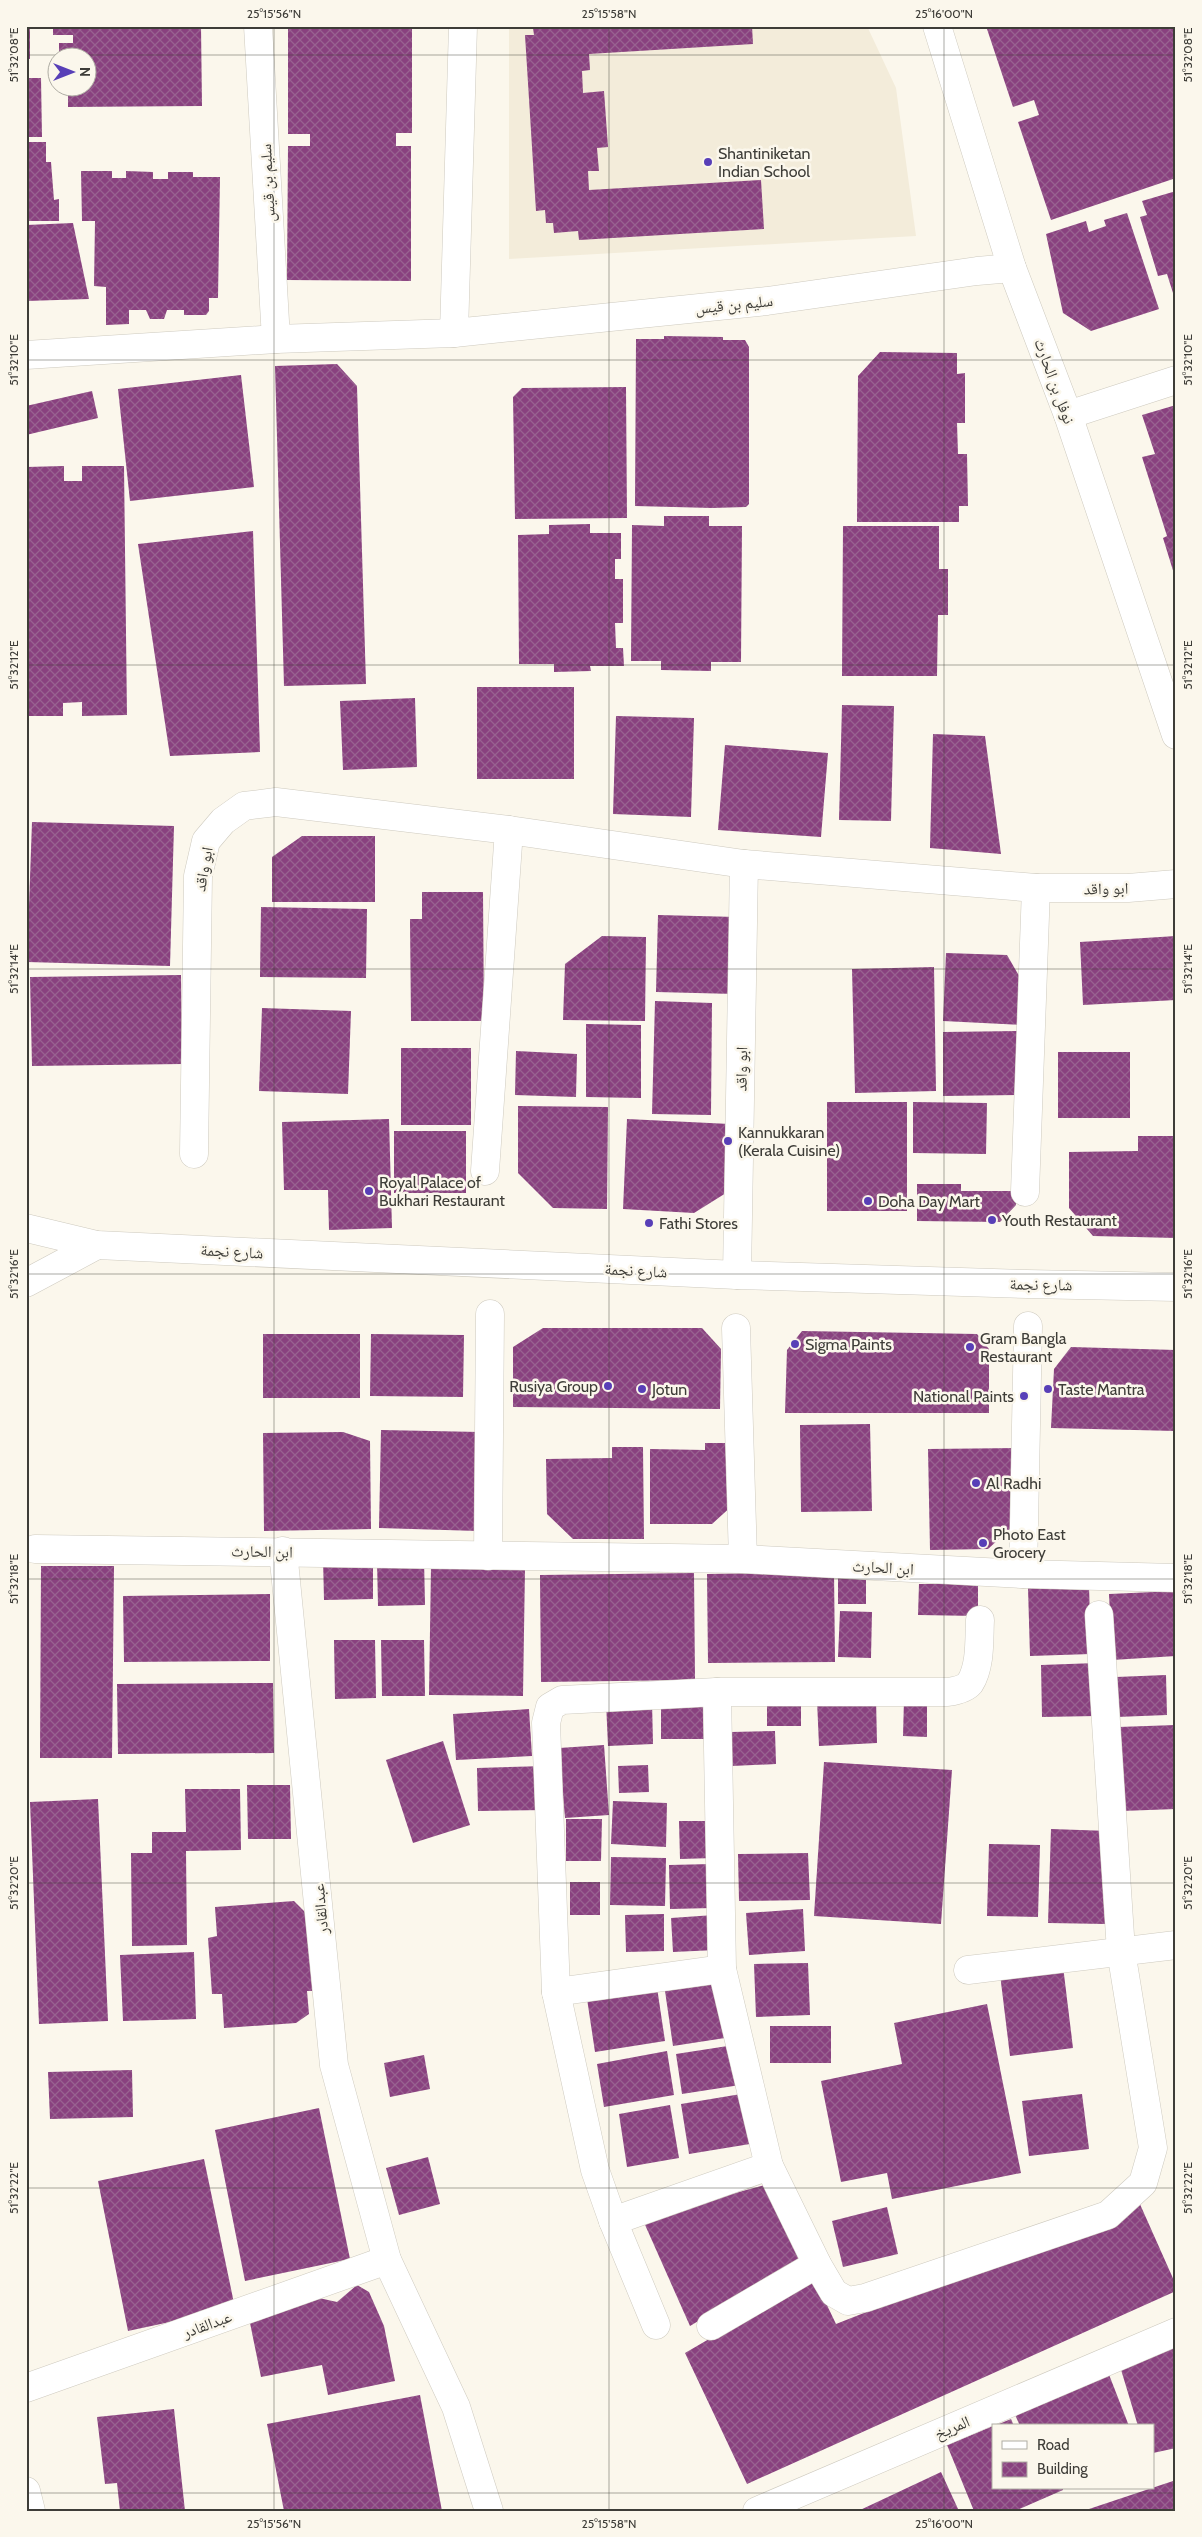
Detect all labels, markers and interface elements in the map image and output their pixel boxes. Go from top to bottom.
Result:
text: 25°15'56"N [247,6,301,21]
text: 25°15'58"N [582,6,636,21]
text: 25°16'00"N [915,6,973,21]
text: 51°32'08"E [6,27,21,82]
text: 51°32'08"E [1180,27,1195,82]
north arrow [48,48,98,98]
text: N [76,67,94,77]
street label: سليم بن قيس [256,143,280,223]
place label: Shantiniketan Indian School [718,144,811,181]
marker: Shantiniketan Indian School [702,156,714,168]
street label: سليم بن قيس [694,291,774,319]
text: 51°32'10"E [6,334,21,386]
text: 51°32'10"E [1180,334,1195,386]
street label: نوفل بن الحارث [1029,336,1079,427]
text: 51°32'12"E [6,640,21,690]
text: 51°32'12"E [1180,640,1195,690]
street label: ابو واقد [190,845,217,893]
street label: ابو واقد [1083,879,1129,898]
text: 51°32'14"E [6,944,21,994]
text: 51°32'14"E [1180,944,1195,994]
street label: ابو واقد [732,1046,751,1092]
place label: Kannukkaran (Kerala Cuisine) [738,1123,840,1160]
marker: Kannukkaran (Kerala Cuisine) [722,1135,734,1147]
place label: Royal Palace of Bukhari Restaurant [379,1173,505,1210]
marker: Royal Palace of Bukhari Restaurant [363,1185,375,1197]
place label: Doha Day Mart [878,1192,980,1211]
marker: Doha Day Mart [862,1195,874,1207]
place label: Youth Restaurant [1001,1211,1118,1230]
place label: Fathi Stores [659,1214,738,1233]
marker: Youth Restaurant [986,1214,998,1226]
marker: Fathi Stores [643,1217,655,1229]
street label: شارع نجمة [200,1240,264,1264]
text: 51°32'16"E [6,1249,21,1299]
text: 51°32'16"E [1180,1249,1195,1299]
street label: شارع نجمة [604,1259,668,1283]
street label: شارع نجمة [1009,1274,1073,1296]
place label: Gram Bangla Restaurant [980,1329,1067,1366]
place label: Sigma Paints [805,1335,892,1354]
marker: Sigma Paints [789,1338,801,1350]
marker: Gram Bangla Restaurant [964,1341,976,1353]
place label: Rusiya Group [509,1377,598,1396]
marker: Rusiya Group [602,1380,614,1392]
place label: Jotun [651,1380,687,1399]
place label: Taste Mantra [1058,1380,1145,1399]
marker: Jotun [636,1383,648,1395]
marker: Taste Mantra [1042,1383,1054,1395]
place label: National Paints [913,1387,1014,1406]
marker: National Paints [1018,1390,1030,1402]
place label: Al Radhi [986,1474,1041,1493]
marker: Al Radhi [970,1477,982,1489]
place label: Photo East Grocery [993,1525,1066,1562]
marker: Photo East Grocery [977,1537,989,1549]
street label: ابن الحارث [231,1541,293,1563]
text: 51°32'18"E [6,1553,21,1604]
text: 51°32'18"E [1180,1553,1195,1604]
street label: ابن الحارث [852,1556,914,1580]
text: 51°32'20"E [6,1856,21,1910]
text: 51°32'20"E [1180,1856,1195,1910]
street label: عبدالقادر [309,1883,332,1936]
text: 51°32'22"E [6,2162,21,2214]
text: 51°32'22"E [1180,2162,1195,2214]
street label: عبدالقادر [179,2307,234,2342]
street label: المريخ [932,2412,973,2444]
legend [992,2424,1154,2490]
text: Road [1037,2436,1070,2454]
text: Building [1037,2460,1088,2478]
text: 25°15'56"N [247,2516,301,2531]
text: 25°15'58"N [582,2516,636,2531]
text: 25°16'00"N [915,2516,973,2531]

